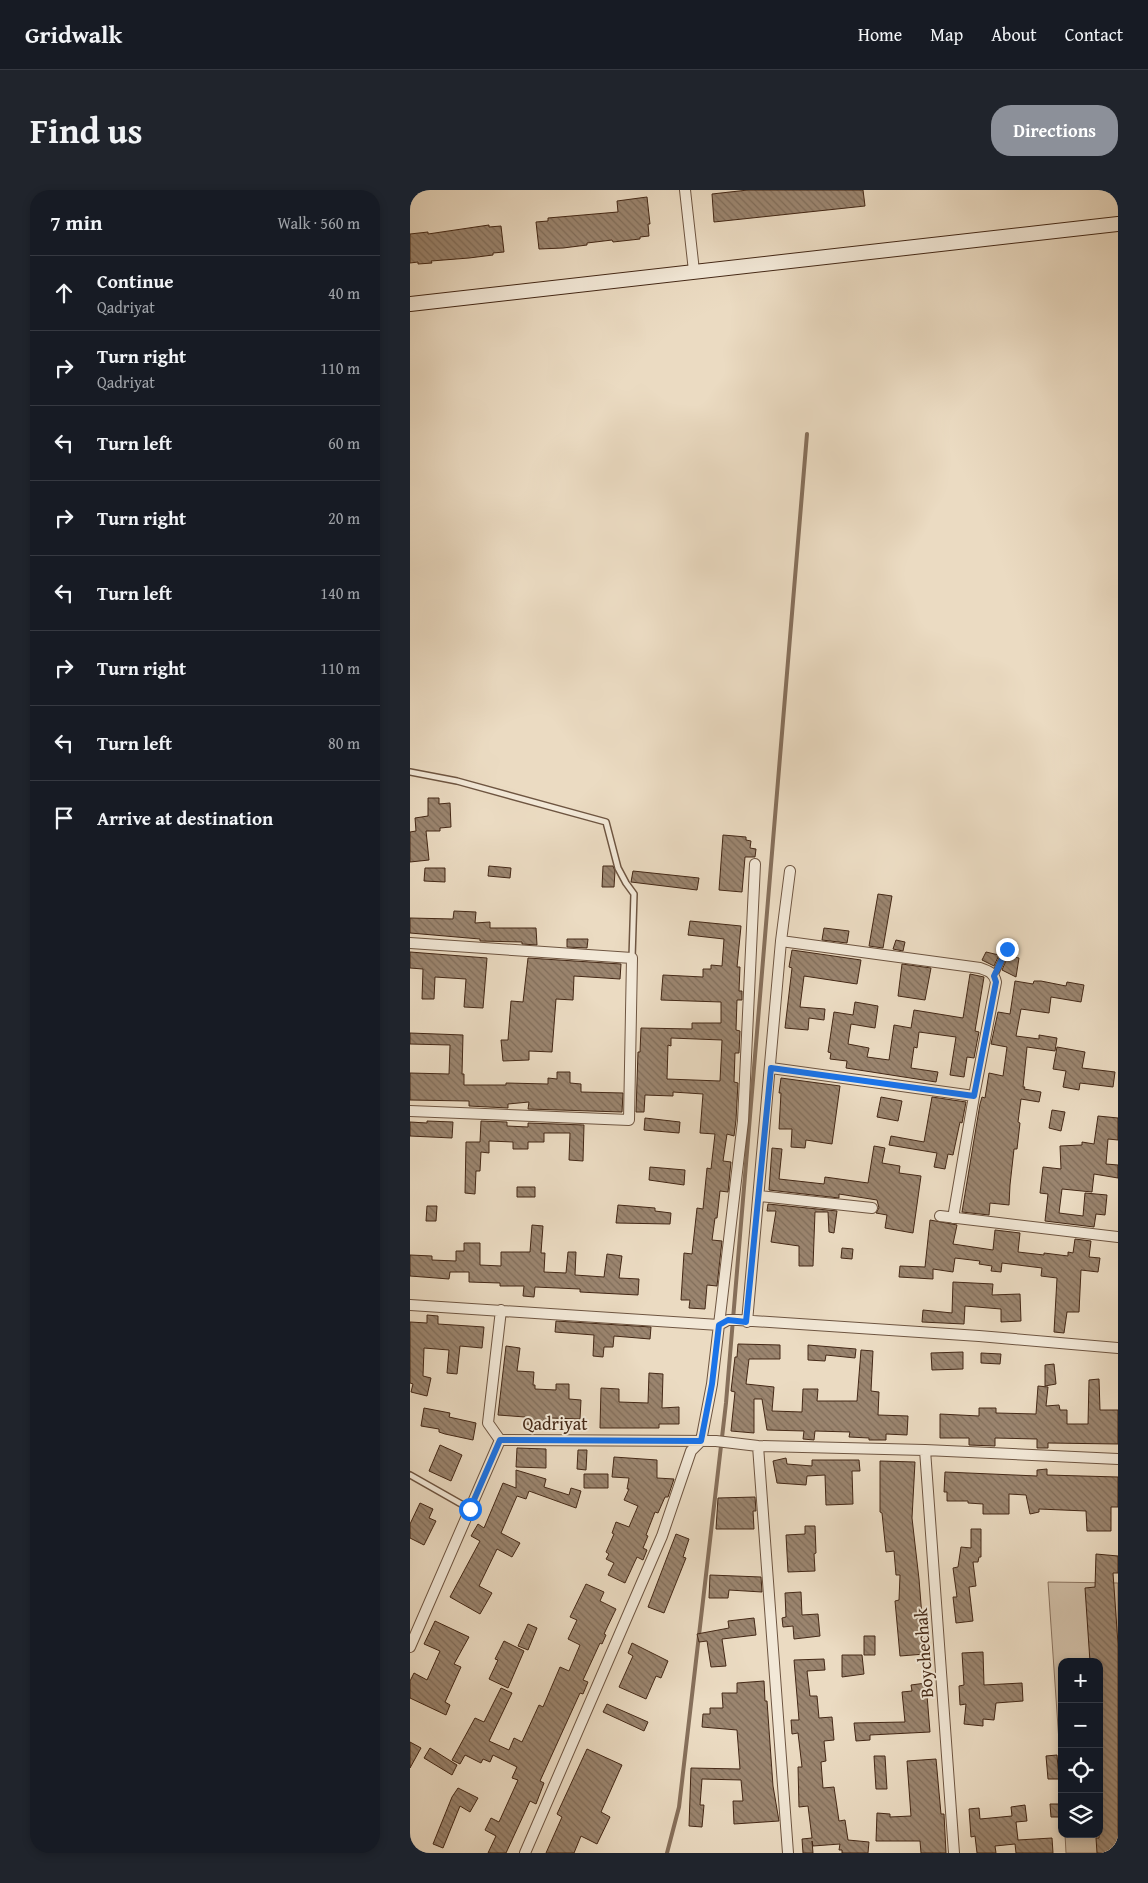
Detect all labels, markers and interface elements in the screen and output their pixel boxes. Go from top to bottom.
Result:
text: Gridwalk [25,17,122,52]
text: Home [858,21,902,48]
text: Map [930,21,963,48]
text: About [991,21,1037,48]
text: Contact [1065,21,1123,48]
text: Find us [30,105,143,156]
button: Directions [991,105,1118,156]
text: 7 min [50,207,102,238]
text: Walk · 560 m [277,211,360,235]
text: Continue [97,267,174,295]
icon: ahead [50,279,78,307]
text: 40 m [328,281,360,305]
text: Qadriyat [97,295,155,319]
text: Turn right [97,342,186,370]
icon: right [50,354,78,382]
text: 110 m [320,356,360,380]
text: Qadriyat [97,370,155,394]
icon: left [50,429,78,457]
text: Turn left [97,429,172,457]
text: 60 m [328,431,360,455]
icon: right [50,504,78,532]
text: Turn right [97,504,186,532]
text: 20 m [328,506,360,530]
icon: left [50,579,78,607]
text: Turn left [97,579,172,607]
text: 140 m [320,581,360,605]
icon: right [50,654,78,682]
text: Turn right [97,654,186,682]
text: 110 m [320,656,360,680]
icon: left [50,729,78,757]
text: Turn left [97,729,172,757]
text: 80 m [328,731,360,755]
icon: arrive [50,804,78,832]
text: Arrive at destination [97,804,273,832]
route end [996,938,1019,961]
street label: Qadriyat [522,1410,588,1437]
route start [459,1498,482,1521]
street label: Boychechak [907,1606,940,1699]
map controls [1058,1658,1103,1838]
button: + [1058,1658,1103,1703]
button: − [1058,1703,1103,1748]
button: locate [1058,1748,1103,1793]
button: layers [1058,1793,1103,1838]

